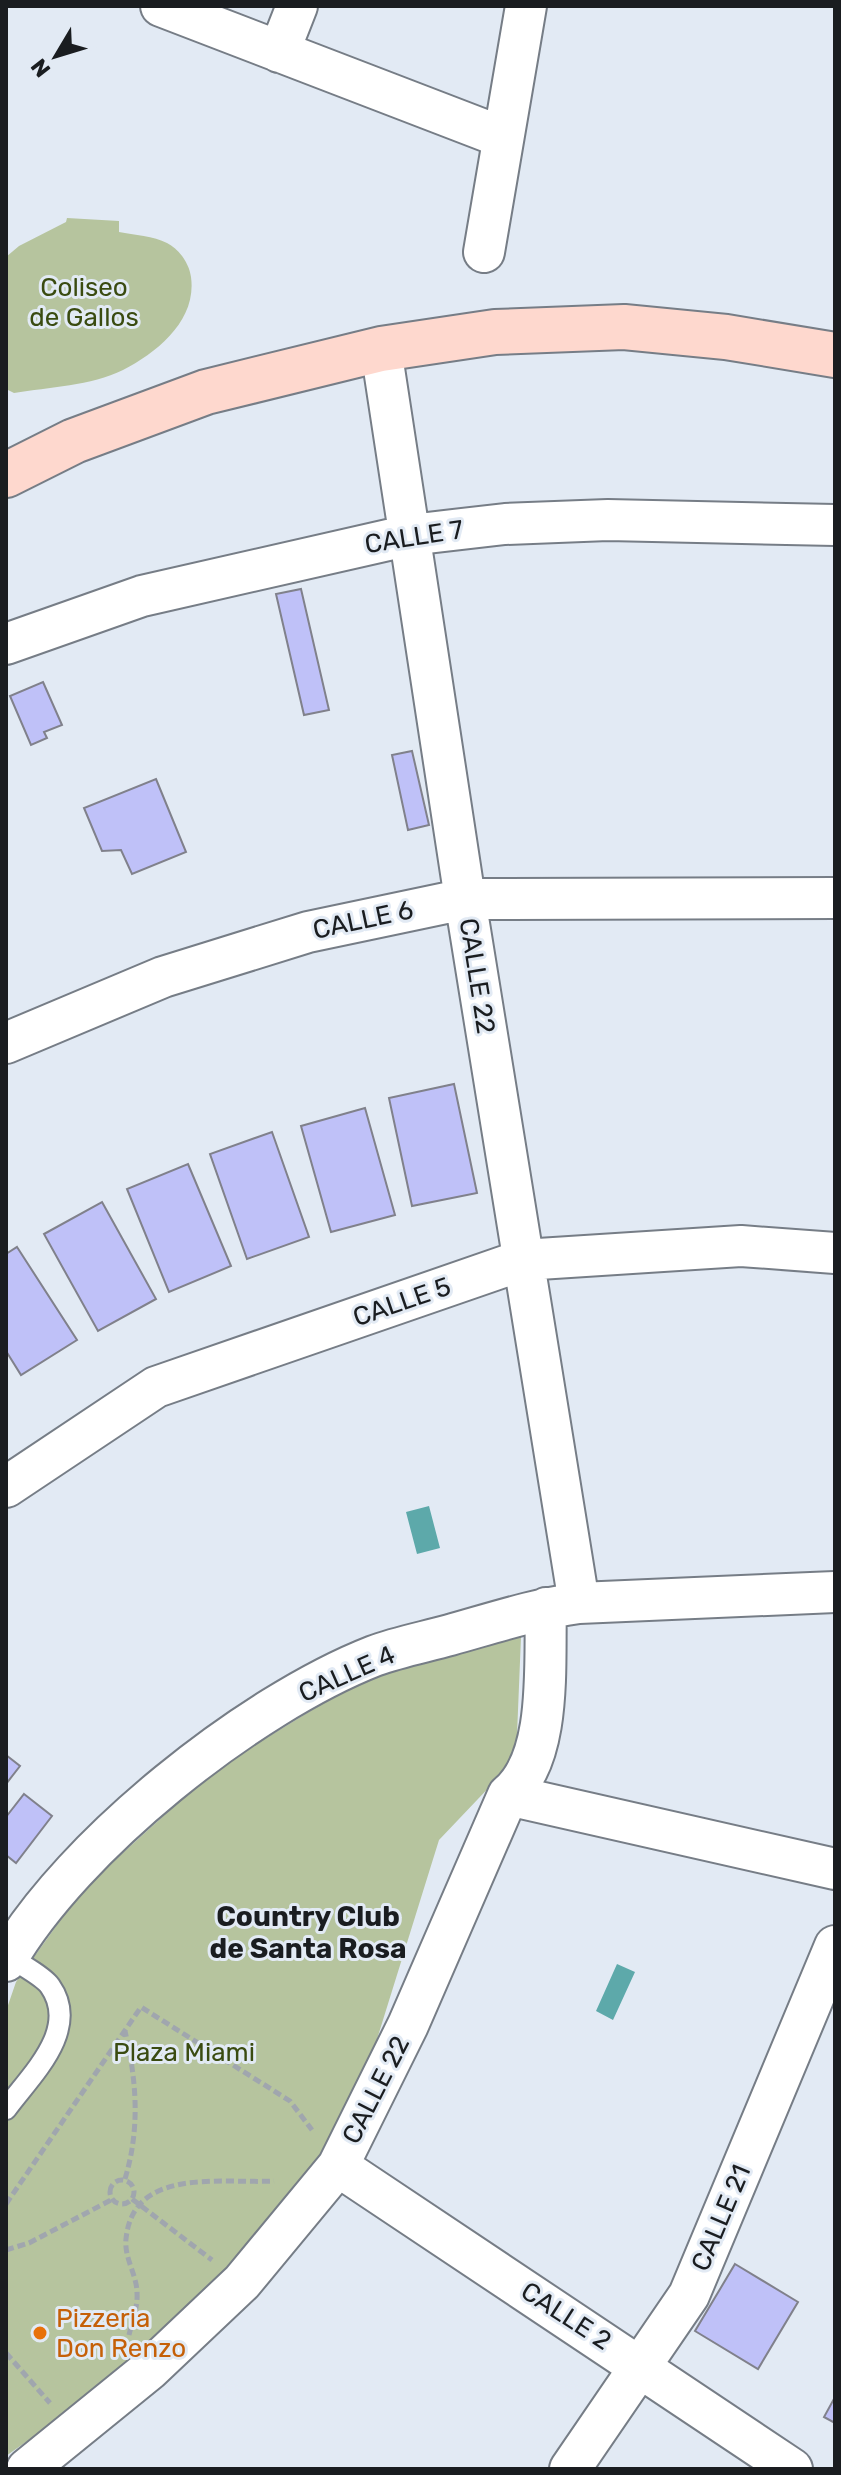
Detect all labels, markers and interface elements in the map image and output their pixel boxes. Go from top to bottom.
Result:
north arrow [16,16,96,96]
text: N [25,53,56,83]
park label: Coliseo de Gallos [29,272,139,333]
street label: CALLE 7 [363,514,465,560]
street label: CALLE 6 [310,894,416,946]
street label: CALLE 22 [453,916,501,1036]
street label: CALLE 5 [349,1271,455,1333]
street label: CALLE 4 [294,1639,400,1709]
district label: Country Club de Santa Rosa [209,1900,407,1965]
street label: CALLE 22 [336,2031,416,2149]
park label: Plaza Miami [113,2037,255,2068]
street label: CALLE 21 [685,2160,757,2276]
street label: CALLE 2 [515,2275,617,2357]
place label: Pizzeria Don Renzo [56,2303,186,2364]
marker: Pizzeria Don Renzo [31,2324,49,2342]

